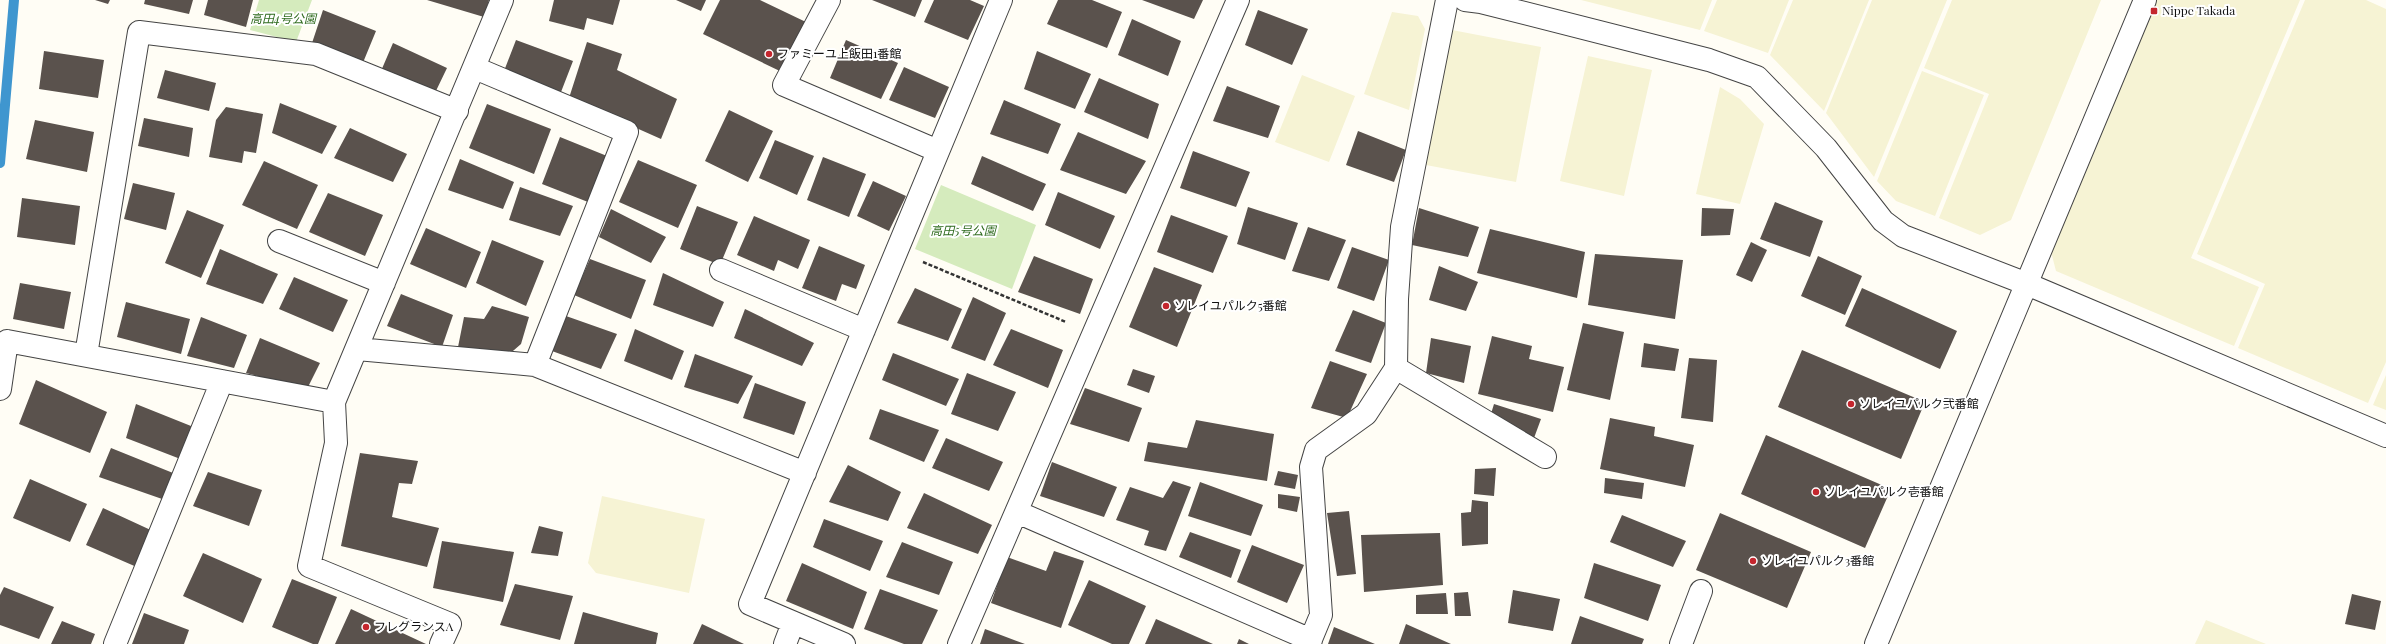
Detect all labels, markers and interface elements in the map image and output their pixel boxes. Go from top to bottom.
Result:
place label: Nippe Takada [2162,2,2235,18]
marker: Nippe Takada [2149,6,2159,16]
park label: 高田4号公園 [250,10,318,26]
place label: ファミーユ上飯田1番館 [777,45,901,61]
marker: ファミーユ上飯田1番館 [764,49,774,59]
park label: 高田5号公園 [930,222,998,238]
place label: ソレイユパルク5番館 [1174,297,1287,313]
marker: ソレイユパルク5番館 [1161,301,1171,311]
place label: ソレイユパルク弐番館 [1859,395,1979,411]
marker: ソレイユパルク弐番館 [1846,399,1856,409]
place label: ソレイユパルク壱番館 [1824,483,1944,499]
marker: ソレイユパルク壱番館 [1811,487,1821,497]
place label: ソレイユパルク3番館 [1761,552,1874,568]
marker: ソレイユパルク3番館 [1748,556,1758,566]
place label: フレグランスA [374,618,454,634]
marker: フレグランスA [361,622,371,632]

